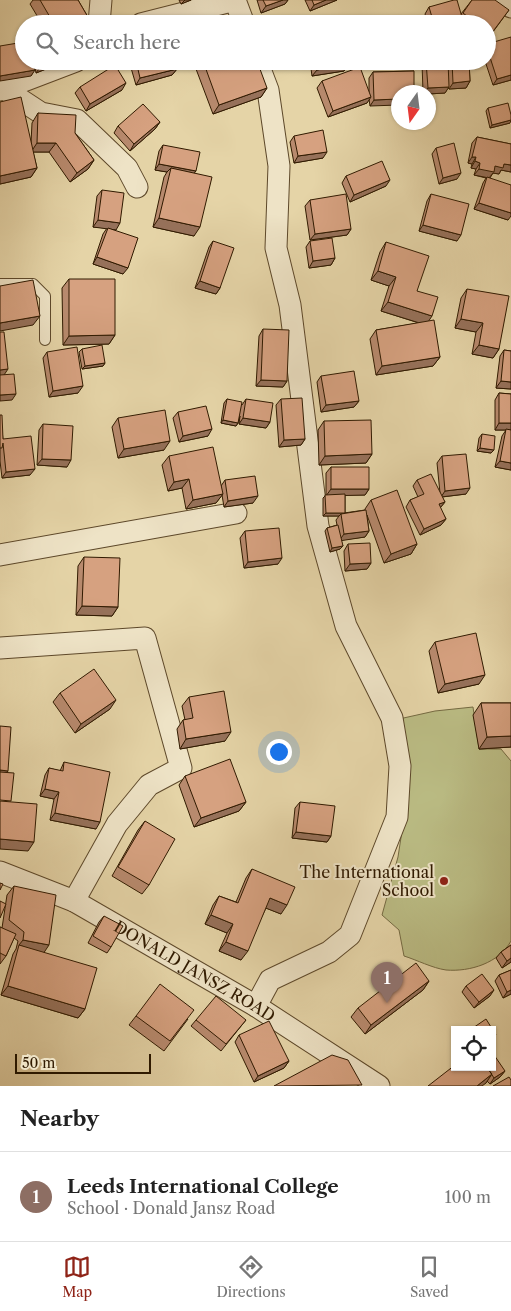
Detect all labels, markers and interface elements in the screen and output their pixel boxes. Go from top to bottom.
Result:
search box [15,15,496,70]
icon: search [33,29,61,57]
text: Search here [73,31,181,54]
north arrow [391,85,436,130]
your location [266,739,292,765]
place label: The International School [299,862,434,900]
marker: The International School [438,875,450,887]
street label: DONALD JANSZ ROAD [110,916,279,1026]
pin: 1 [371,962,403,1003]
map controls [451,1026,496,1071]
button: locate [451,1026,496,1071]
scale bar [15,1051,151,1074]
text: 50 m [22,1054,55,1072]
text: Nearby [20,1106,99,1131]
text: Leeds International College [67,1175,339,1198]
text: 1 [32,1187,40,1207]
text: 100 m [445,1187,491,1207]
text: School · Donald Jansz Road [67,1198,275,1218]
tab: Map [62,1253,92,1301]
tab: Directions [216,1253,286,1301]
tab: Saved [410,1253,449,1301]

